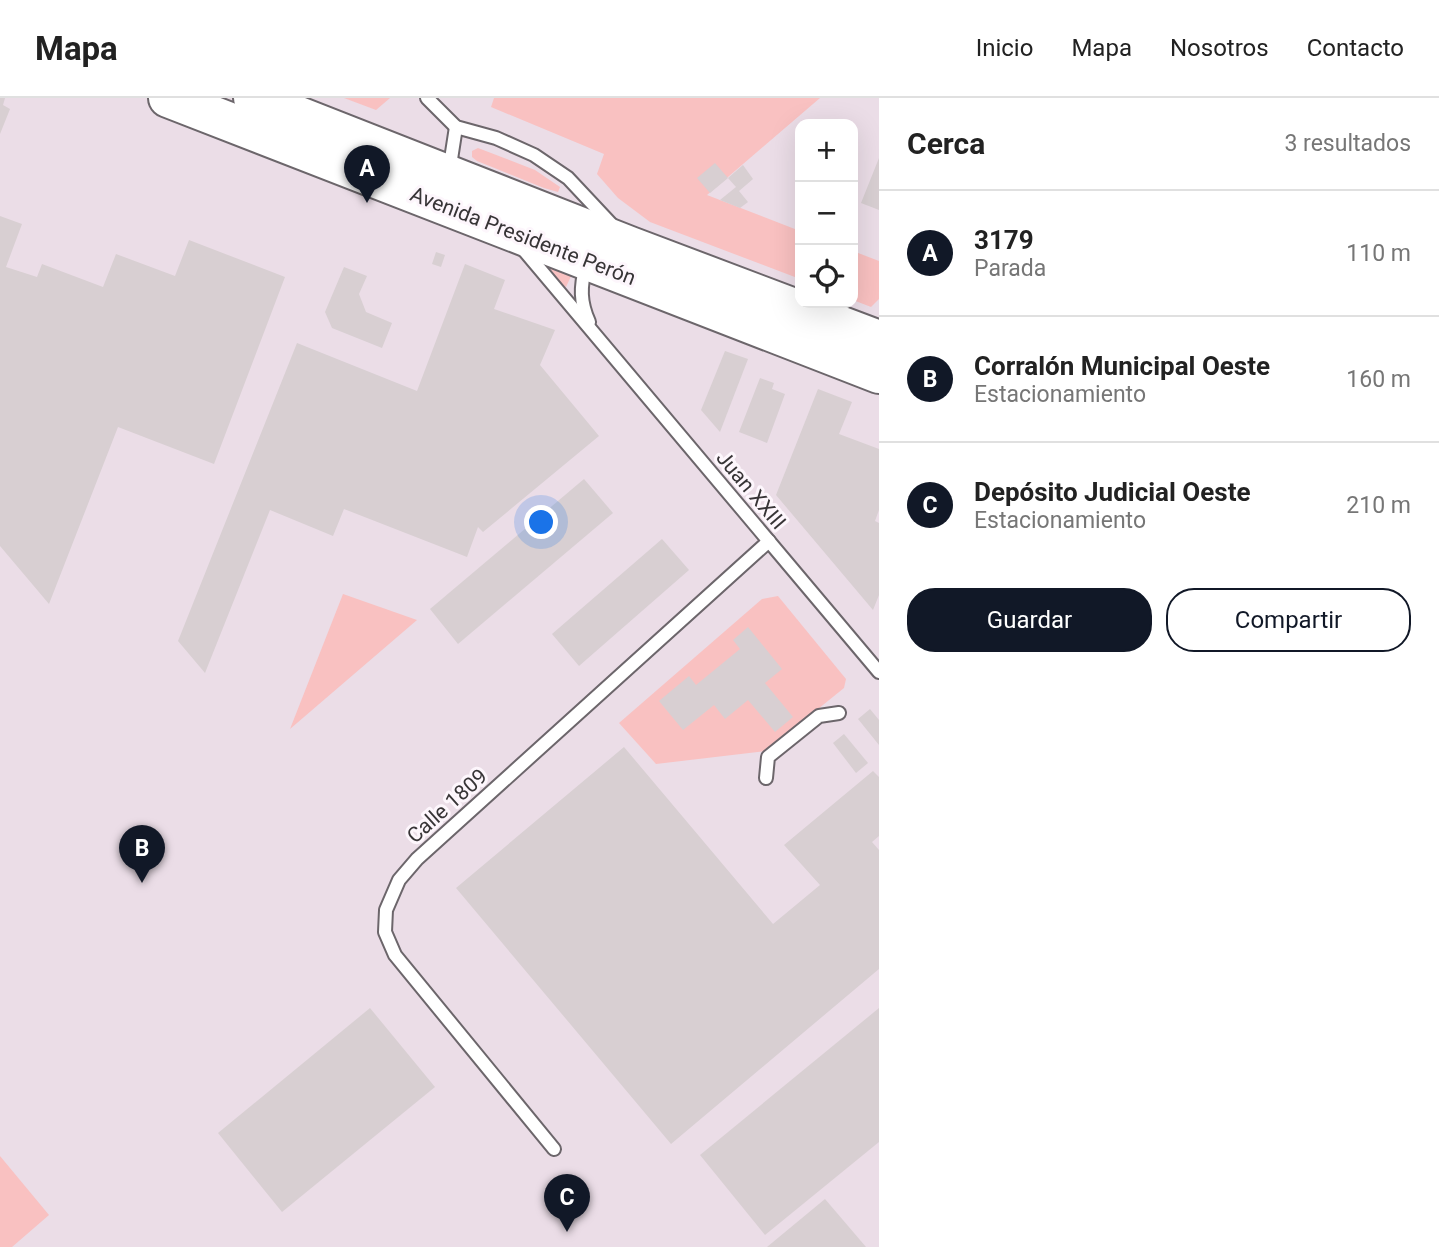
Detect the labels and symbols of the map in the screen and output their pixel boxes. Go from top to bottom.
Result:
pin: A [344,145,390,203]
street label: Avenida Presidente Perón [407,182,639,290]
street label: Juan XXIII [711,446,791,534]
your location [524,505,558,539]
street label: Calle 1809 [402,764,492,848]
pin: B [119,825,165,883]
pin: C [544,1174,590,1232]

